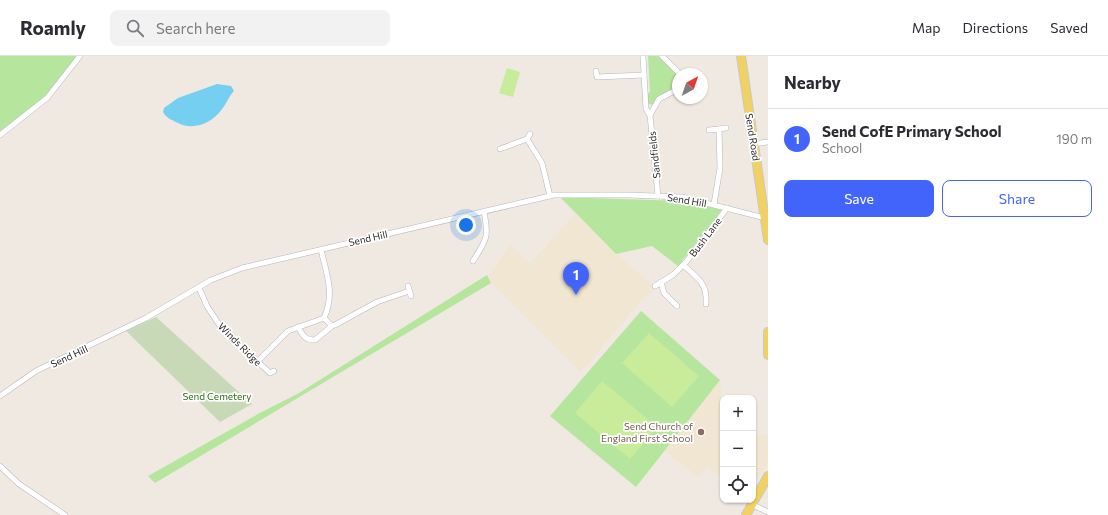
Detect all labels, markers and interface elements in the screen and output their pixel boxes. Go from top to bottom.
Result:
search box [110,10,390,46]
text: Roamly [20,16,86,39]
icon: search [124,17,146,39]
text: Search here [156,19,235,37]
text: Map [912,19,941,36]
text: Directions [963,19,1028,36]
text: Saved [1050,19,1088,36]
north arrow [672,68,708,104]
text: Nearby [784,72,841,93]
street label: Send Road [743,112,763,162]
text: Send CofE Primary School [822,122,1002,140]
street label: Sandfields [646,130,662,179]
text: 1 [794,131,800,147]
text: 190 m [1056,131,1092,147]
text: School [822,140,862,156]
button: Save [784,180,934,217]
button: Share [942,180,1092,217]
street label: Send Hill [666,191,708,209]
your location [456,215,476,235]
street label: Bush Lane [686,215,724,259]
street label: Send Hill [347,228,389,248]
pin: 1 [563,262,589,295]
street label: Winds Ridge [216,320,264,368]
street label: Send Hill [48,342,90,370]
park label: Send Cemetery [182,390,252,402]
map controls [720,395,756,503]
button: + [720,395,756,431]
place label: Send Church of England First School [601,420,693,444]
marker: Send Church of England First School [696,427,706,437]
button: − [720,431,756,467]
button: locate [720,467,756,503]

